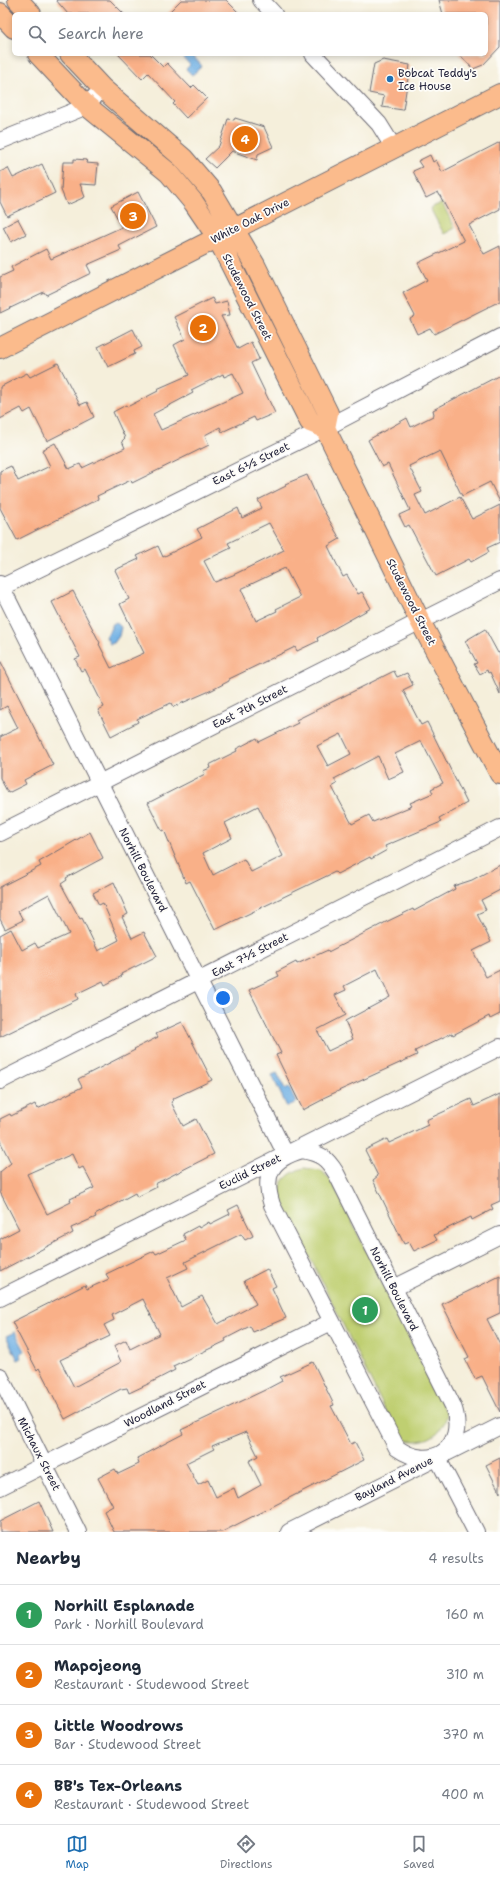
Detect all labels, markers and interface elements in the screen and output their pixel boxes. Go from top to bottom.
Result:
search box [12,12,488,56]
icon: search [26,23,48,45]
text: Search here [58,24,144,44]
place label: Bobcat Teddy's Ice House [398,66,477,94]
marker: Bobcat Teddy's Ice House [385,74,395,84]
pin: 4 [232,124,258,154]
street label: White Oak Drive [208,195,292,247]
pin: 3 [120,201,146,231]
street label: Studewood Street [219,251,275,343]
pin: 2 [190,313,216,343]
street label: East 6½ Street [210,439,292,489]
street label: Studewood Street [383,556,439,648]
street label: East 7th Street [210,682,290,732]
street label: Norhill Boulevard [115,825,171,915]
street label: East 7½ Street [209,929,291,981]
your location [213,988,233,1008]
street label: Euclid Street [216,1150,284,1193]
street label: Norhill Boulevard [366,1244,422,1334]
pin: 1 [352,1295,378,1325]
street label: Woodland Street [121,1377,209,1431]
street label: Michaux Street [14,1415,64,1493]
street label: Bayland Avenue [352,1453,436,1505]
text: Nearby [16,1547,81,1569]
text: 4 results [428,1550,484,1567]
text: Norhill Esplanade [54,1596,195,1616]
text: 1 [26,1606,32,1623]
text: 160 m [446,1606,484,1623]
text: Park · Norhill Boulevard [54,1616,204,1633]
text: Mapojeong [54,1656,141,1676]
text: 2 [24,1666,34,1683]
text: 310 m [446,1666,484,1683]
text: Restaurant · Studewood Street [54,1676,249,1693]
text: Little Woodrows [54,1716,183,1736]
text: 3 [24,1726,34,1743]
text: 370 m [442,1726,484,1743]
text: Bar · Studewood Street [54,1736,201,1753]
text: BB's Tex-Orleans [54,1776,182,1796]
text: 4 [24,1786,34,1803]
text: 400 m [441,1786,484,1803]
text: Restaurant · Studewood Street [54,1796,249,1813]
tab: Map [65,1833,89,1872]
tab: Directions [220,1833,272,1872]
tab: Saved [403,1833,435,1872]

